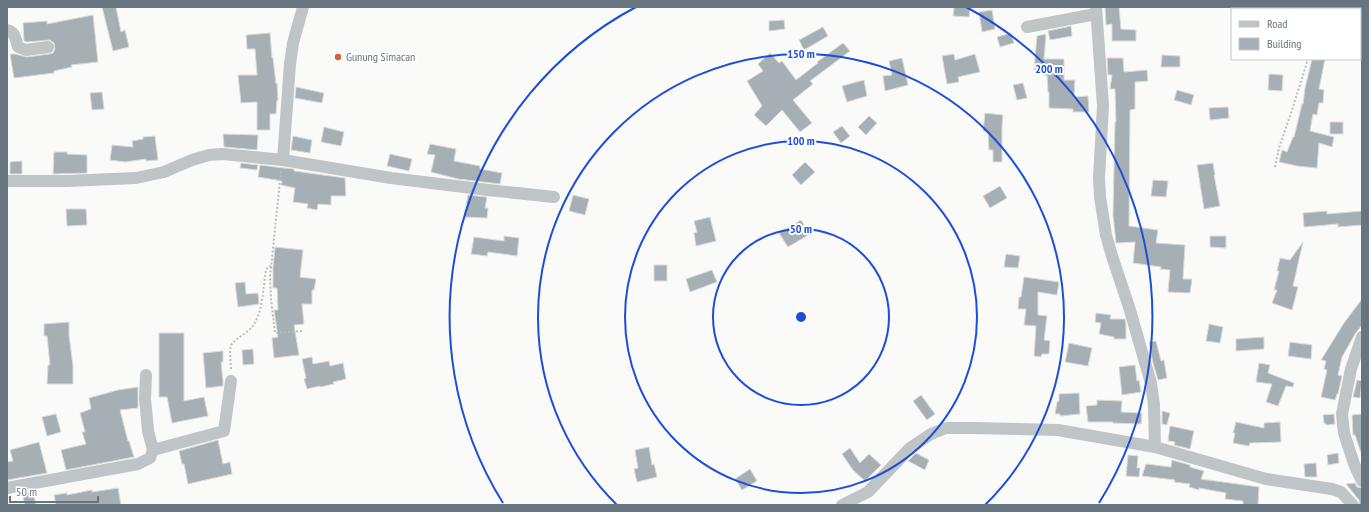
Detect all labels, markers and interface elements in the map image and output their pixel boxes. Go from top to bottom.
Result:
legend [1231,8,1361,60]
text: Road [1267,16,1287,31]
text: Building [1267,36,1302,51]
text: 150 m [787,46,815,61]
place label: Gunung Simacan [346,49,415,64]
marker: Gunung Simacan [333,52,343,62]
text: 200 m [1035,61,1063,76]
text: 100 m [787,133,815,148]
text: 50 m [790,221,812,236]
centre of rings [794,310,808,324]
scale bar [10,478,98,504]
text: 50 m [16,484,37,499]

